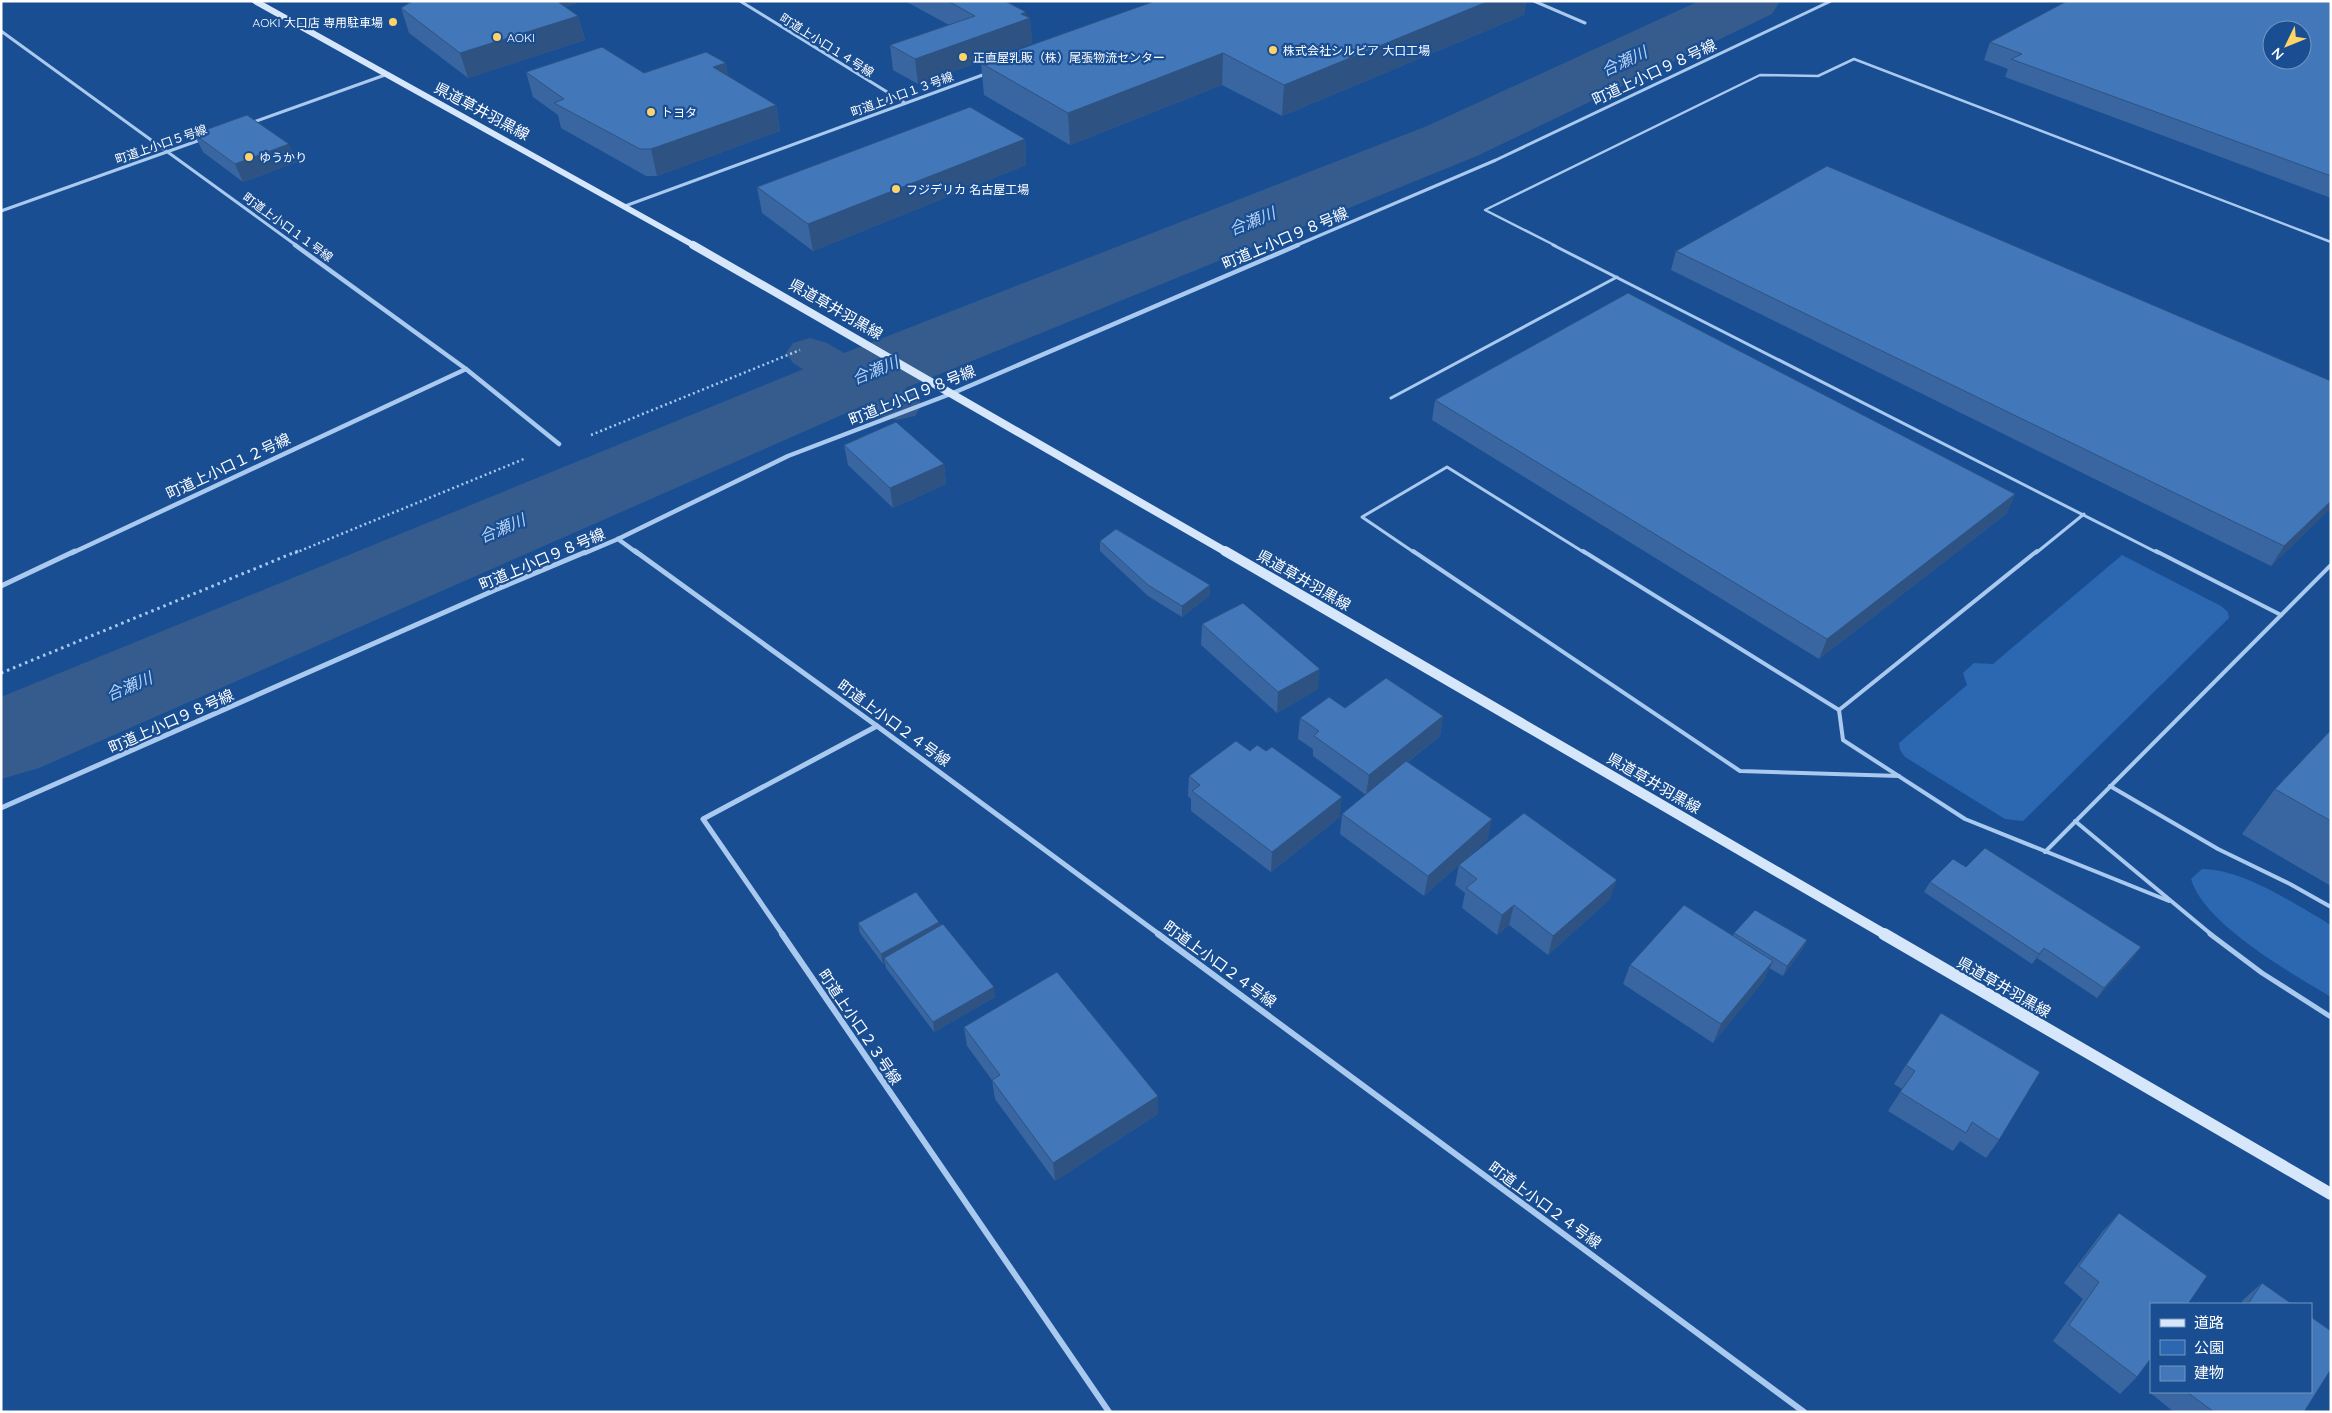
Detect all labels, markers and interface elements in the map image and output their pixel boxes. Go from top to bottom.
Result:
street label: 町道上小口１４号線 [777,10,877,80]
place label: AOKI 大口店 専用駐車場 [252,15,383,30]
marker: AOKI 大口店 専用駐車場 [387,16,399,28]
north arrow [2262,20,2312,70]
place label: AOKI [507,30,535,45]
marker: AOKI [491,31,503,43]
street label: 町道上小口９８号線 [1589,35,1719,109]
water label: 合瀬川 [1598,41,1652,80]
place label: 株式会社シルビア 大口工場 [1283,43,1430,58]
marker: 株式会社シルビア 大口工場 [1267,44,1279,56]
text: N [2267,44,2288,64]
place label: 正直屋乳販（株）尾張物流センター [973,50,1165,65]
marker: 正直屋乳販（株）尾張物流センター [957,51,969,63]
street label: 町道上小口１３号線 [849,68,955,120]
street label: 県道草井羽黒線 [431,78,533,144]
place label: トヨタ [661,105,697,120]
marker: トヨタ [645,106,657,118]
street label: 町道上小口５号線 [113,121,209,167]
place label: ゆうかり [259,150,307,165]
marker: ゆうかり [243,151,255,163]
place label: フジデリカ 名古屋工場 [906,182,1029,197]
marker: フジデリカ 名古屋工場 [890,183,902,195]
street label: 町道上小口１１号線 [240,189,336,265]
water label: 合瀬川 [1226,202,1280,239]
street label: 町道上小口９８号線 [1219,203,1351,273]
street label: 県道草井羽黒線 [786,275,886,343]
water label: 合瀬川 [849,351,903,388]
street label: 町道上小口９８号線 [846,361,978,429]
street label: 町道上小口１２号線 [163,429,293,503]
water label: 合瀬川 [476,509,530,547]
street label: 町道上小口９８号線 [476,524,608,594]
street label: 県道草井羽黒線 [1254,546,1354,614]
water label: 合瀬川 [103,667,157,705]
street label: 町道上小口２４号線 [834,676,954,770]
street label: 町道上小口９８号線 [105,685,237,757]
street label: 県道草井羽黒線 [1604,749,1704,817]
street label: 町道上小口２４号線 [1160,917,1280,1011]
street label: 県道草井羽黒線 [1954,953,2054,1021]
street label: 町道上小口２３号線 [814,966,906,1088]
street label: 町道上小口２４号線 [1485,1158,1605,1252]
legend [2150,1303,2312,1393]
text: 道路 [2194,1313,2224,1332]
text: 公園 [2194,1338,2224,1357]
text: 建物 [2194,1363,2224,1382]

